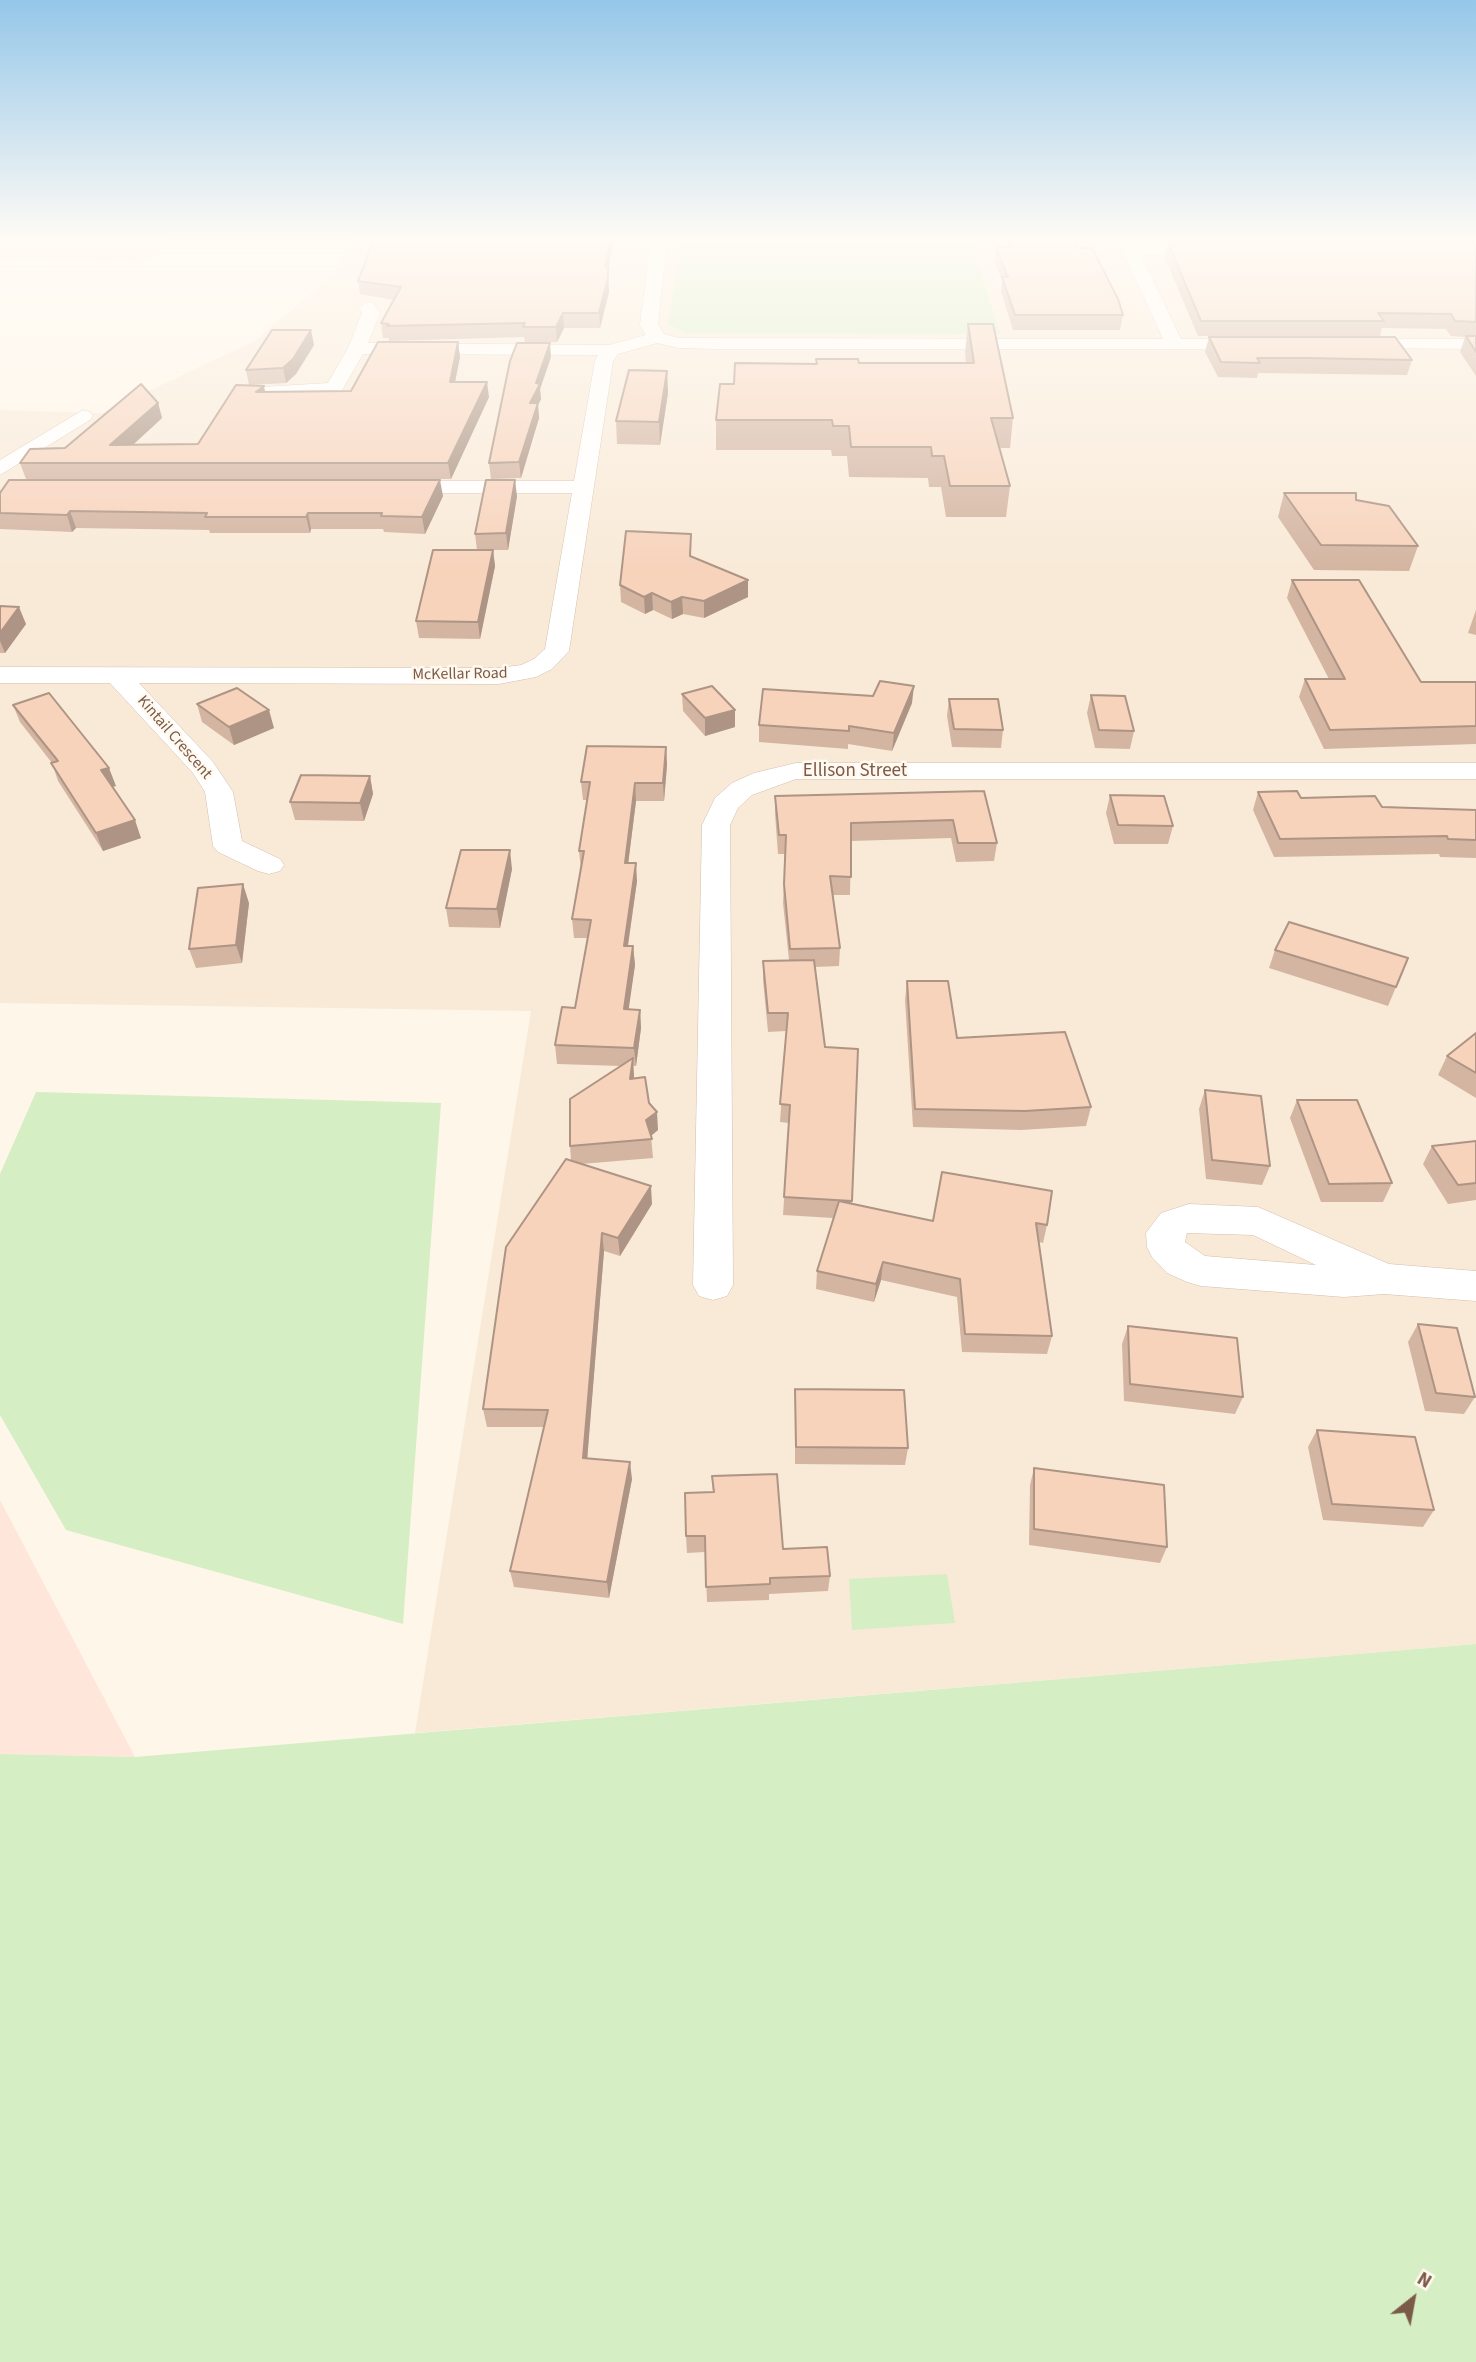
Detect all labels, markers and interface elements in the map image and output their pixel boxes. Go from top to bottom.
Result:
street label: McKellar Road [412,665,508,685]
street label: Kintail Crescent [132,692,216,784]
street label: Ellison Street [803,761,907,783]
north arrow [1378,2264,1448,2334]
text: N [1412,2266,1436,2295]

